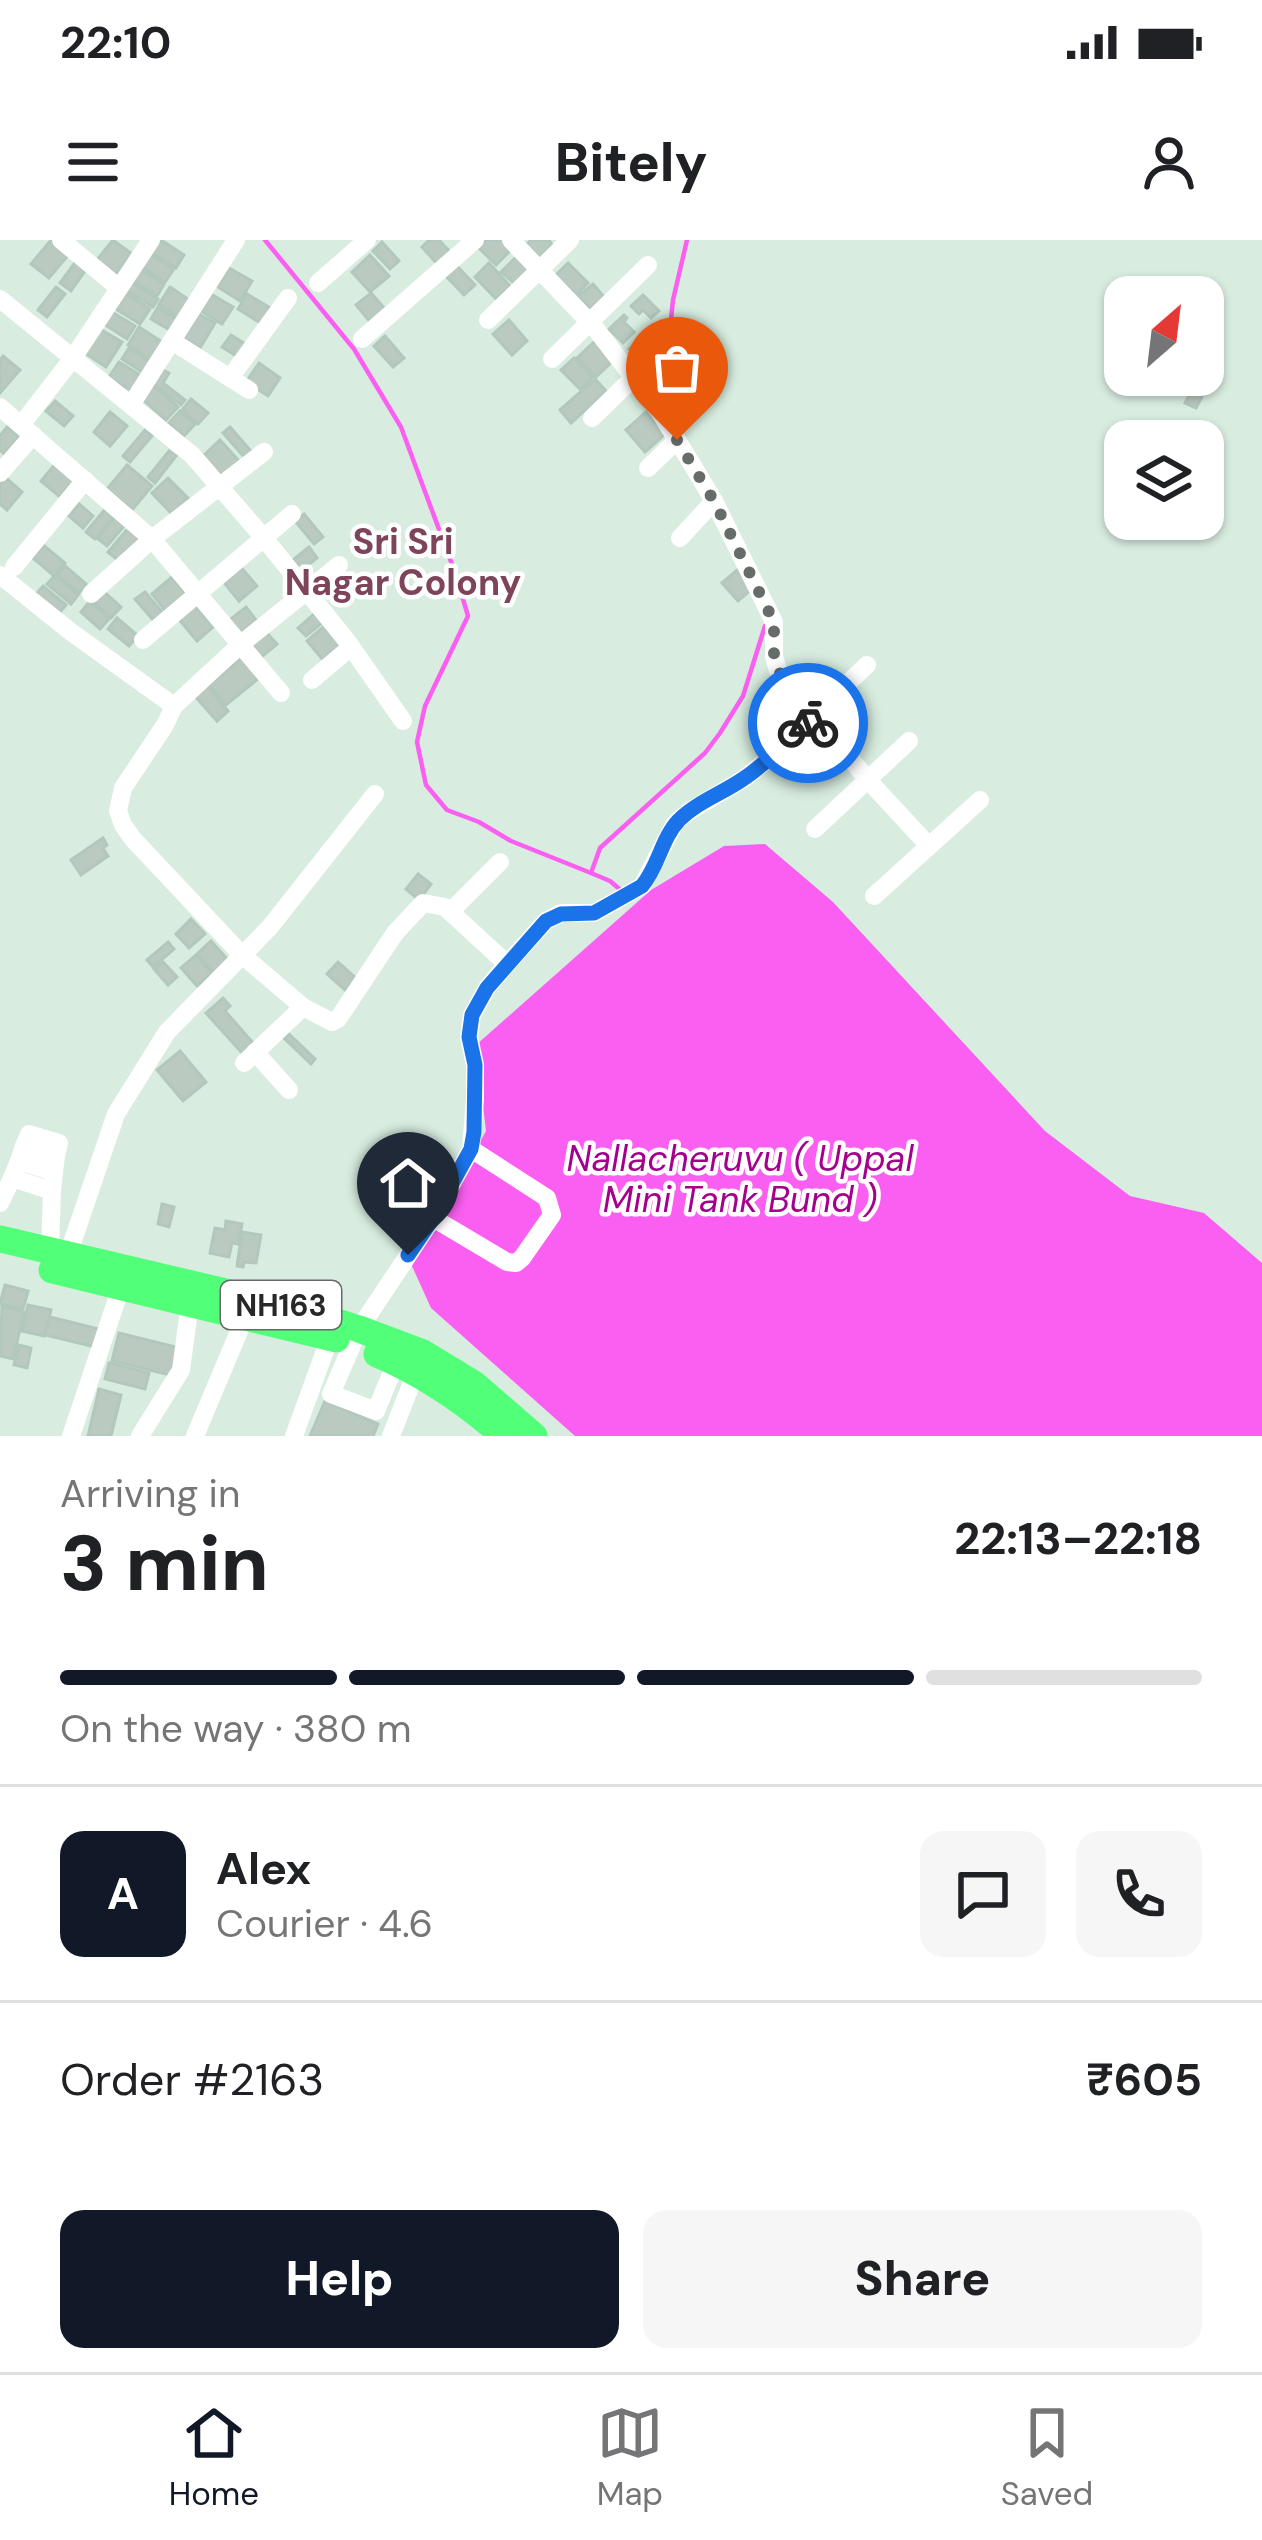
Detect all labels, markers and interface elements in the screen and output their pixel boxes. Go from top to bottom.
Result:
text: 22:10 [60,13,171,72]
text: Bitely [555,127,707,198]
icon: menu [60,129,126,195]
icon: person [1136,129,1202,195]
north arrow [1104,276,1224,396]
map controls [1104,276,1224,540]
pin [626,317,728,440]
icon: bag [644,335,710,401]
button: layers [1104,420,1224,540]
district label: Sri Sri Nagar Colony [285,518,521,606]
courier [748,663,868,783]
icon: bike [775,690,841,756]
pin [357,1132,459,1255]
water label: Nallacheruvu ( Uppal Mini Tank Bund ) [567,1135,914,1223]
icon: home [375,1150,441,1216]
road number: NH163 [221,1281,341,1329]
text: Arriving in [60,1468,240,1519]
text: 22:13–22:18 [954,1509,1202,1568]
text: 3 min [60,1513,269,1614]
text: On the way · 380 m [60,1703,412,1754]
button: chat [920,1831,1046,1957]
button: phone [1076,1831,1202,1957]
text: Alex [216,1839,311,1898]
text: A [107,1864,139,1923]
text: Courier · 4.6 [216,1898,433,1949]
text: Order #2163 [60,2050,324,2109]
text: ₹605 [1086,2050,1202,2109]
button: Help [60,2210,619,2348]
button: Share [643,2210,1202,2348]
tab: Home [169,2400,259,2515]
tab: Map [597,2400,663,2515]
tab: Saved [1001,2400,1093,2515]

